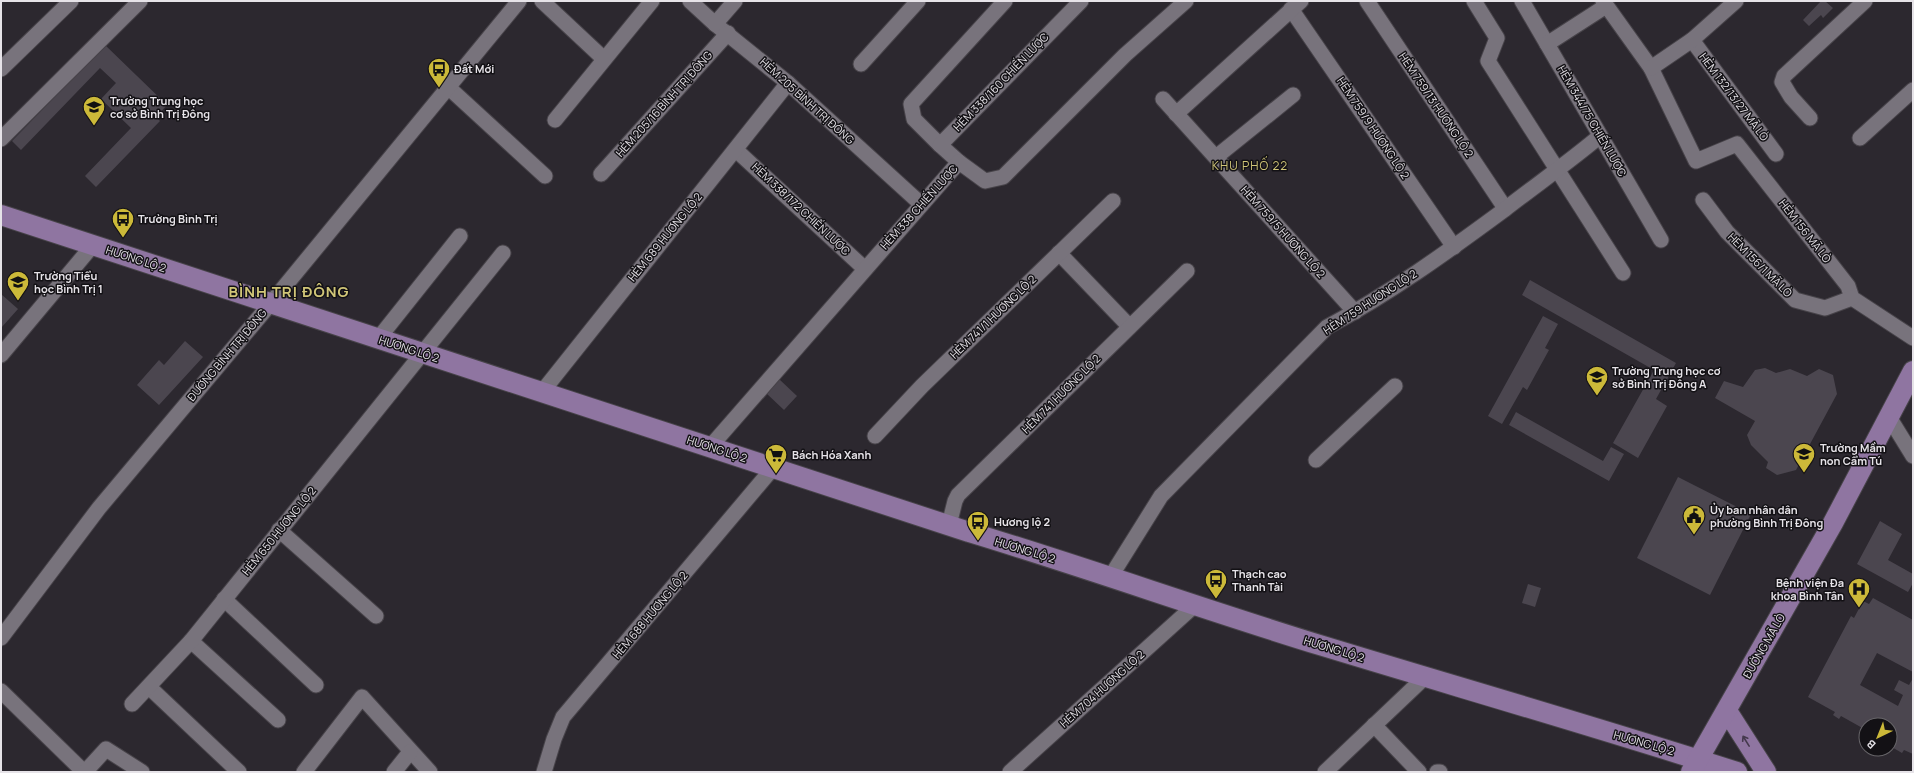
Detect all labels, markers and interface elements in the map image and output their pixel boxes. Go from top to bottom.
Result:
street label: HẺM 338/160 CHIẾN LƯỢC [950,29,1052,134]
street label: HẺM 205/16 BÌNH TRỊ ĐÔNG [612,47,715,160]
street label: HẺM 759/13 HƯƠNG LỘ 2 [1396,49,1477,160]
street label: HẺM 132/13/27 MÃ LÒ [1696,50,1772,144]
street label: HẺM 205 BÌNH TRỊ ĐÔNG [757,54,858,147]
bus stop icon: Đất Mới [426,56,452,89]
place label: Đất Mới [454,61,494,76]
street label: HẺM 344/75 CHIẾN LƯỢC [1554,62,1630,179]
street label: HẺM 759/9 HƯƠNG LỘ 2 [1334,74,1413,182]
place label: Trường Trung học cơ sở Bình Trị Đông [110,93,210,121]
school or university icon: Trường Trung học cơ sở Bình Trị Đông [81,94,107,127]
district label: KHU PHỐ 22 [1212,156,1288,174]
street label: HẺM 338/172 CHIẾN LƯỢC [749,159,854,258]
street label: HẺM 338 CHIẾN LƯỢC [877,161,961,252]
street label: HẺM 759/5 HƯƠNG LỘ 2 [1238,182,1329,281]
street label: HẺM 689 HƯƠNG LỘ 2 [624,189,705,284]
street label: HẺM 156 MÃ LÒ [1776,196,1835,266]
bus stop icon: Trường Bình Trị [110,206,136,239]
place label: Trường Bình Trị [138,211,218,226]
street label: HẺM 156/1 MÃ LÒ [1725,229,1796,300]
street label: HƯƠNG LỘ 2 [104,242,168,275]
street label: HẺM 759 HƯƠNG LỘ 2 [1320,266,1419,337]
place label: Trường Tiểu học Bình Trị 1 [34,268,103,296]
school or university icon: Trường Tiểu học Bình Trị 1 [5,269,31,302]
street label: HẺM 741/1 HƯƠNG LỘ 2 [946,272,1039,362]
district label: BÌNH TRỊ ĐÔNG [229,281,350,302]
street label: ĐƯỜNG BÌNH TRỊ ĐÔNG [184,305,270,404]
street label: HƯƠNG LỘ 2 [377,332,441,365]
street label: HẺM 741 HƯƠNG LỘ 2 [1018,351,1103,436]
place label: Trường Trung học cơ sở Bình Trị Đông A [1612,363,1721,391]
school or university icon: Trường Trung học cơ sở Bình Trị Đông A [1584,364,1610,397]
street label: HƯƠNG LỘ 2 [685,432,749,465]
place label: Trường Mầm non Cẩm Tú [1820,440,1886,468]
school or university icon: Trường Mầm non Cẩm Tú [1791,441,1817,474]
supermarket icon: Bách Hóa Xanh [763,442,789,475]
place label: Bách Hóa Xanh [792,447,871,462]
street label: HẺM 650 HƯƠNG LỘ 2 [238,483,319,578]
place label: Ủy ban nhân dân phường Bình Trị Đông [1710,502,1823,530]
public building icon: Ủy ban nhân dân phường Bình Trị Đông [1681,503,1707,536]
bus stop icon: Hương lộ 2 [965,509,991,542]
place label: Hương lộ 2 [994,514,1050,529]
street label: HƯƠNG LỘ 2 [993,533,1057,566]
place label: Thạch cao Thanh Tài [1232,566,1287,594]
bus stop icon: Thạch cao Thanh Tài [1203,567,1229,600]
street label: HẺM 688 HƯƠNG LỘ 2 [609,568,691,661]
place label: Bệnh viện Đa khoa Bình Tân [1771,575,1844,603]
hospital icon: Bệnh viện Đa khoa Bình Tân [1846,576,1872,609]
street label: ĐƯỜNG MÃ LÒ [1739,611,1788,681]
street label: HƯƠNG LỘ 2 [1302,632,1366,665]
street label: HẺM 704 HƯƠNG LỘ 2 [1056,647,1147,731]
north arrow [1858,717,1898,757]
street label: HƯƠNG LỘ 2 [1612,727,1676,758]
one-way arrow [1742,735,1750,747]
text: B [1863,737,1878,753]

